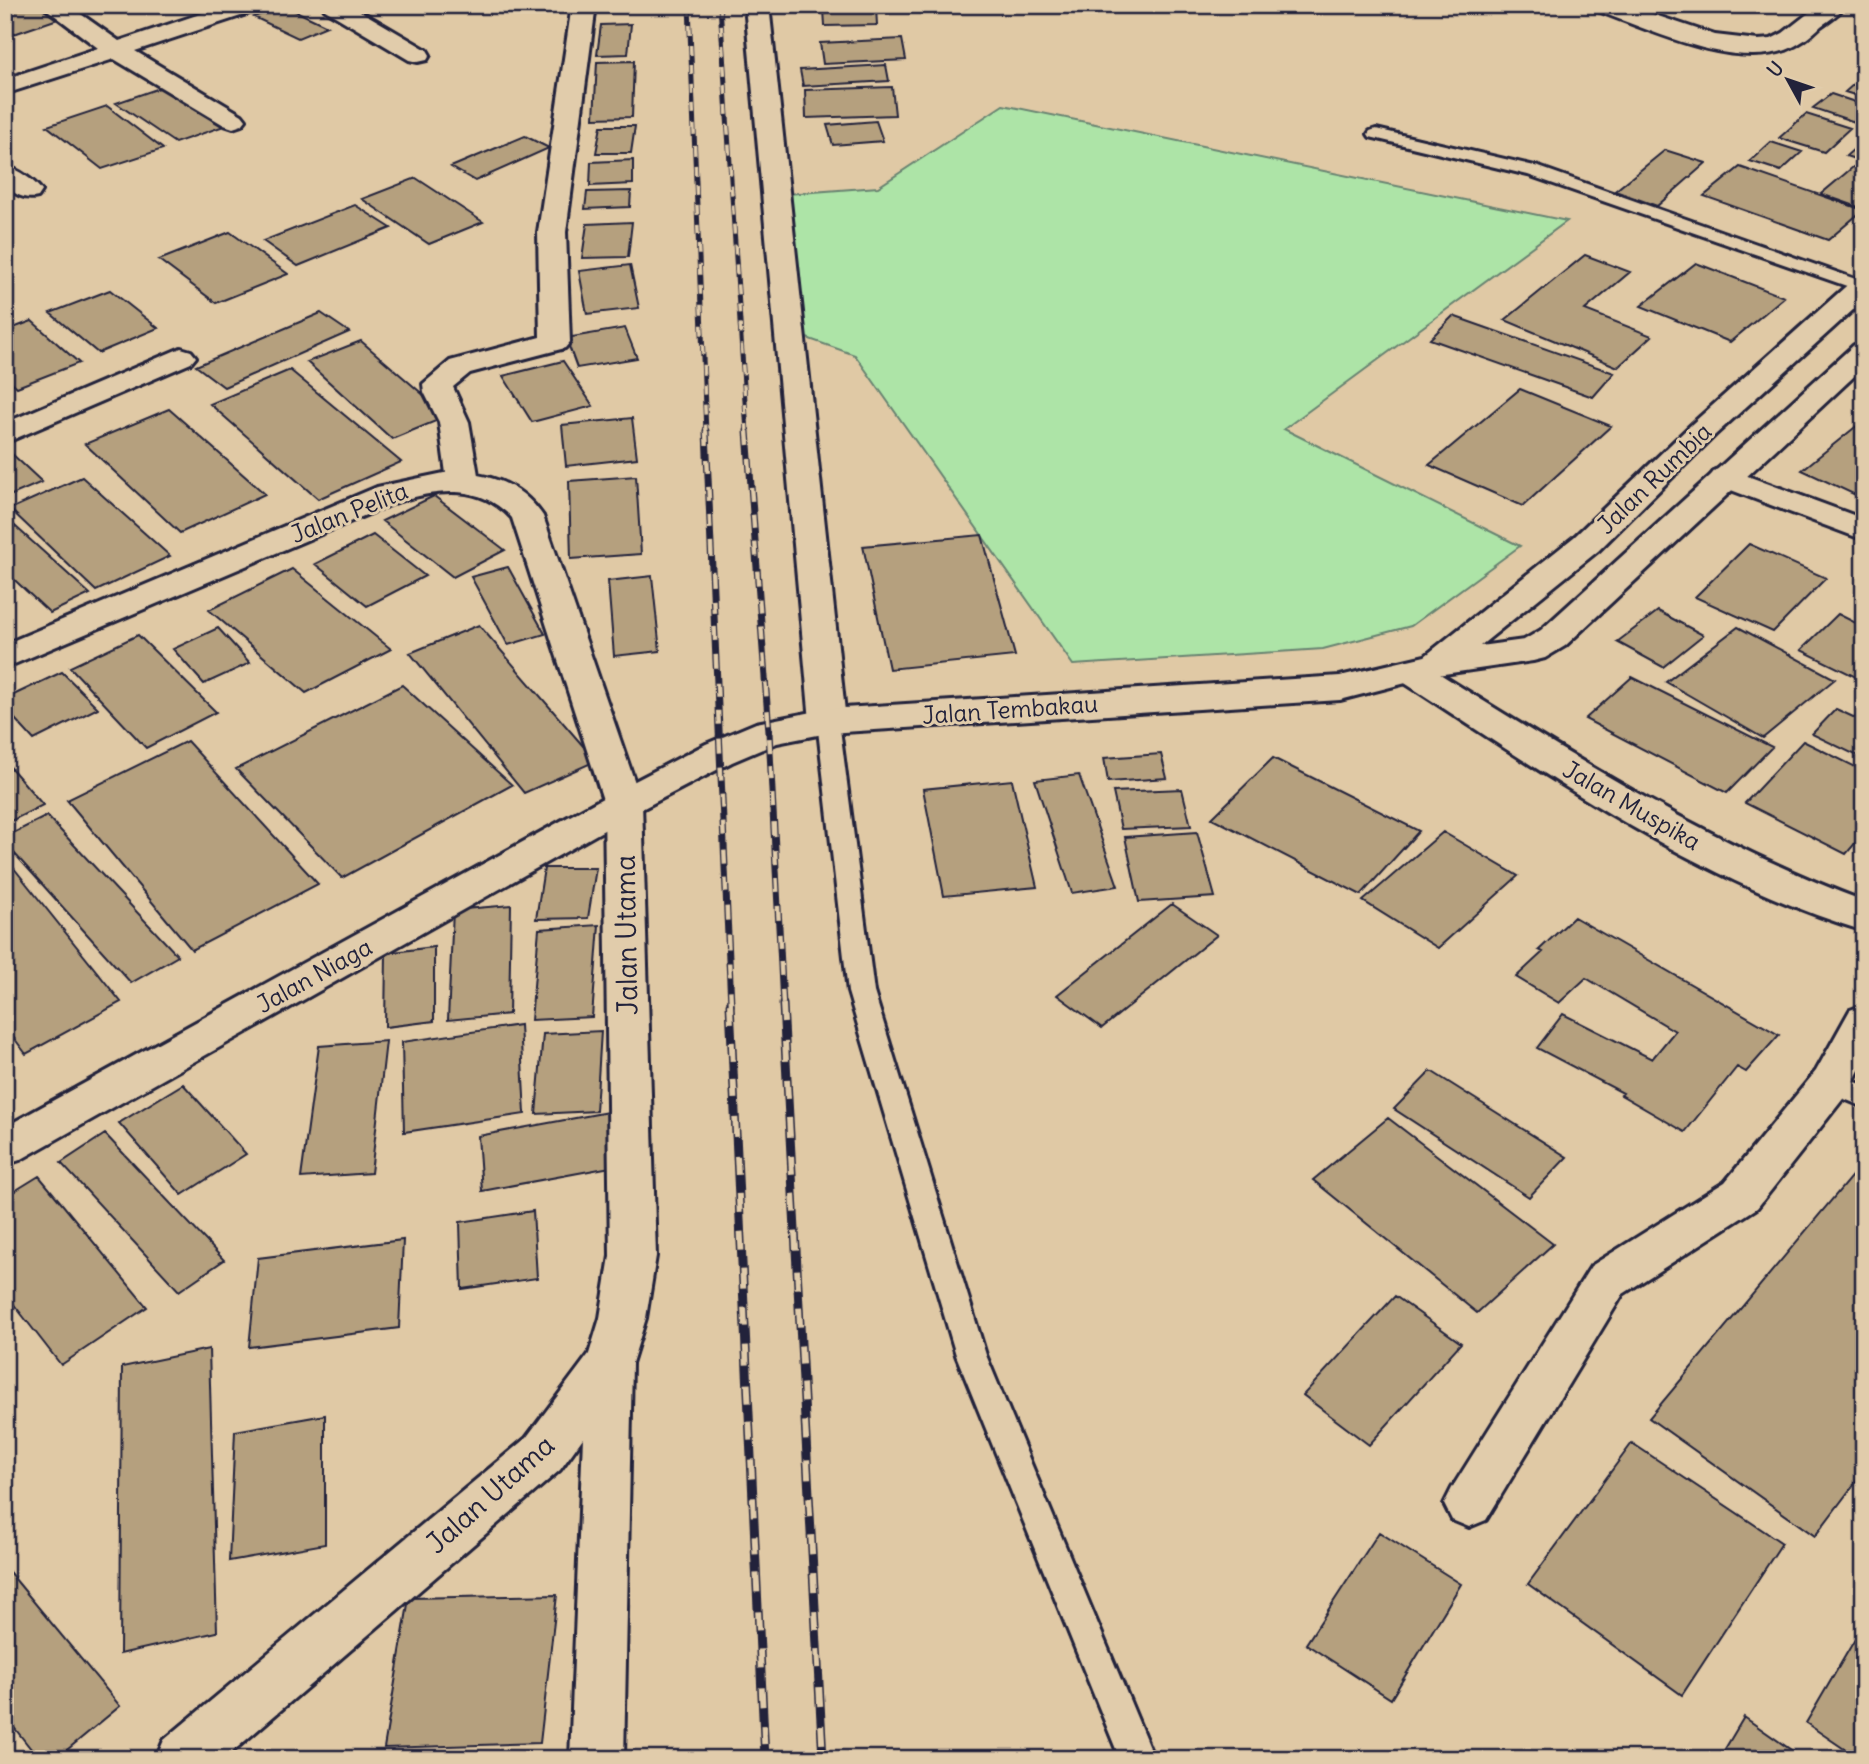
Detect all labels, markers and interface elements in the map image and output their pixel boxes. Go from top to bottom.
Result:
north arrow [1754,46,1824,116]
text: U [1762,56,1788,82]
street label: Jalan Rumbia [1591,416,1717,540]
street label: Jalan Pelita [286,475,412,549]
street label: Jalan Tembakau [921,688,1099,730]
street label: Jalan Muspika [1558,754,1706,856]
street label: Jalan Utama [607,855,645,1015]
street label: Jalan Niaga [251,931,377,1019]
street label: Jalan Utama [418,1427,562,1561]

